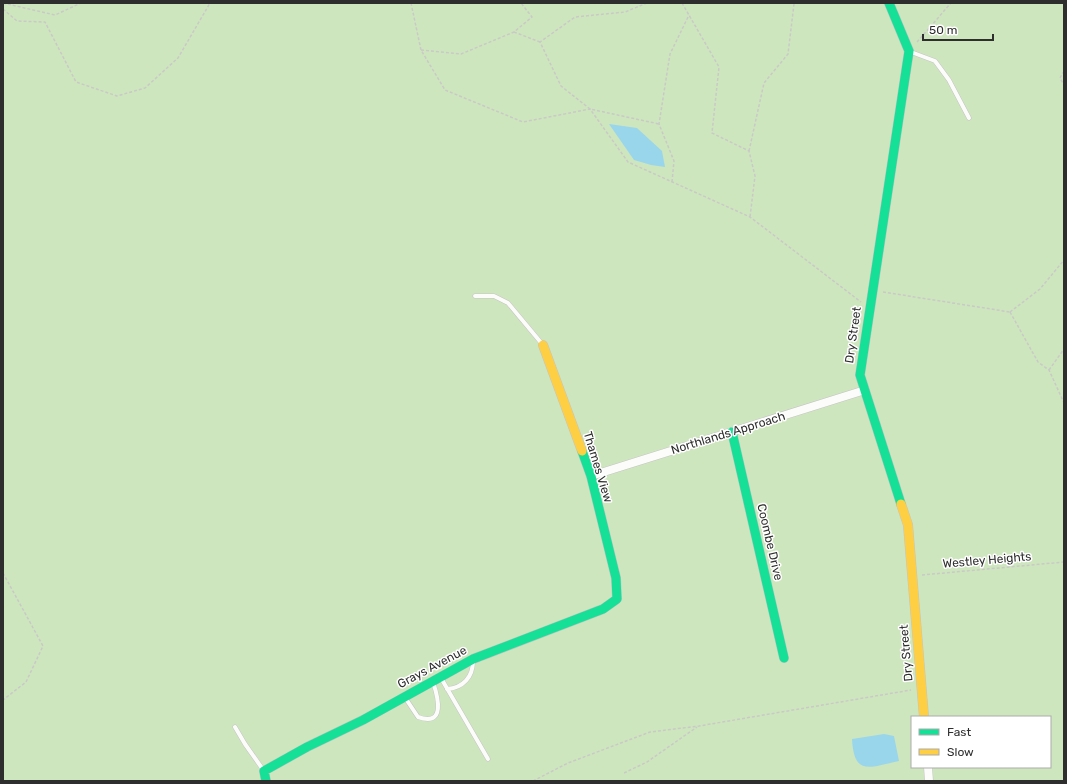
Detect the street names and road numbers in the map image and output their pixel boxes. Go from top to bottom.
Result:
street label: Dry Street [842,306,864,364]
street label: Northlands Approach [669,409,787,457]
street label: Thames View [581,430,616,505]
street label: Coombe Drive [754,502,786,582]
street label: Westley Heights [942,549,1032,571]
street label: Dry Street [897,624,915,682]
street label: Grays Avenue [395,643,469,691]

